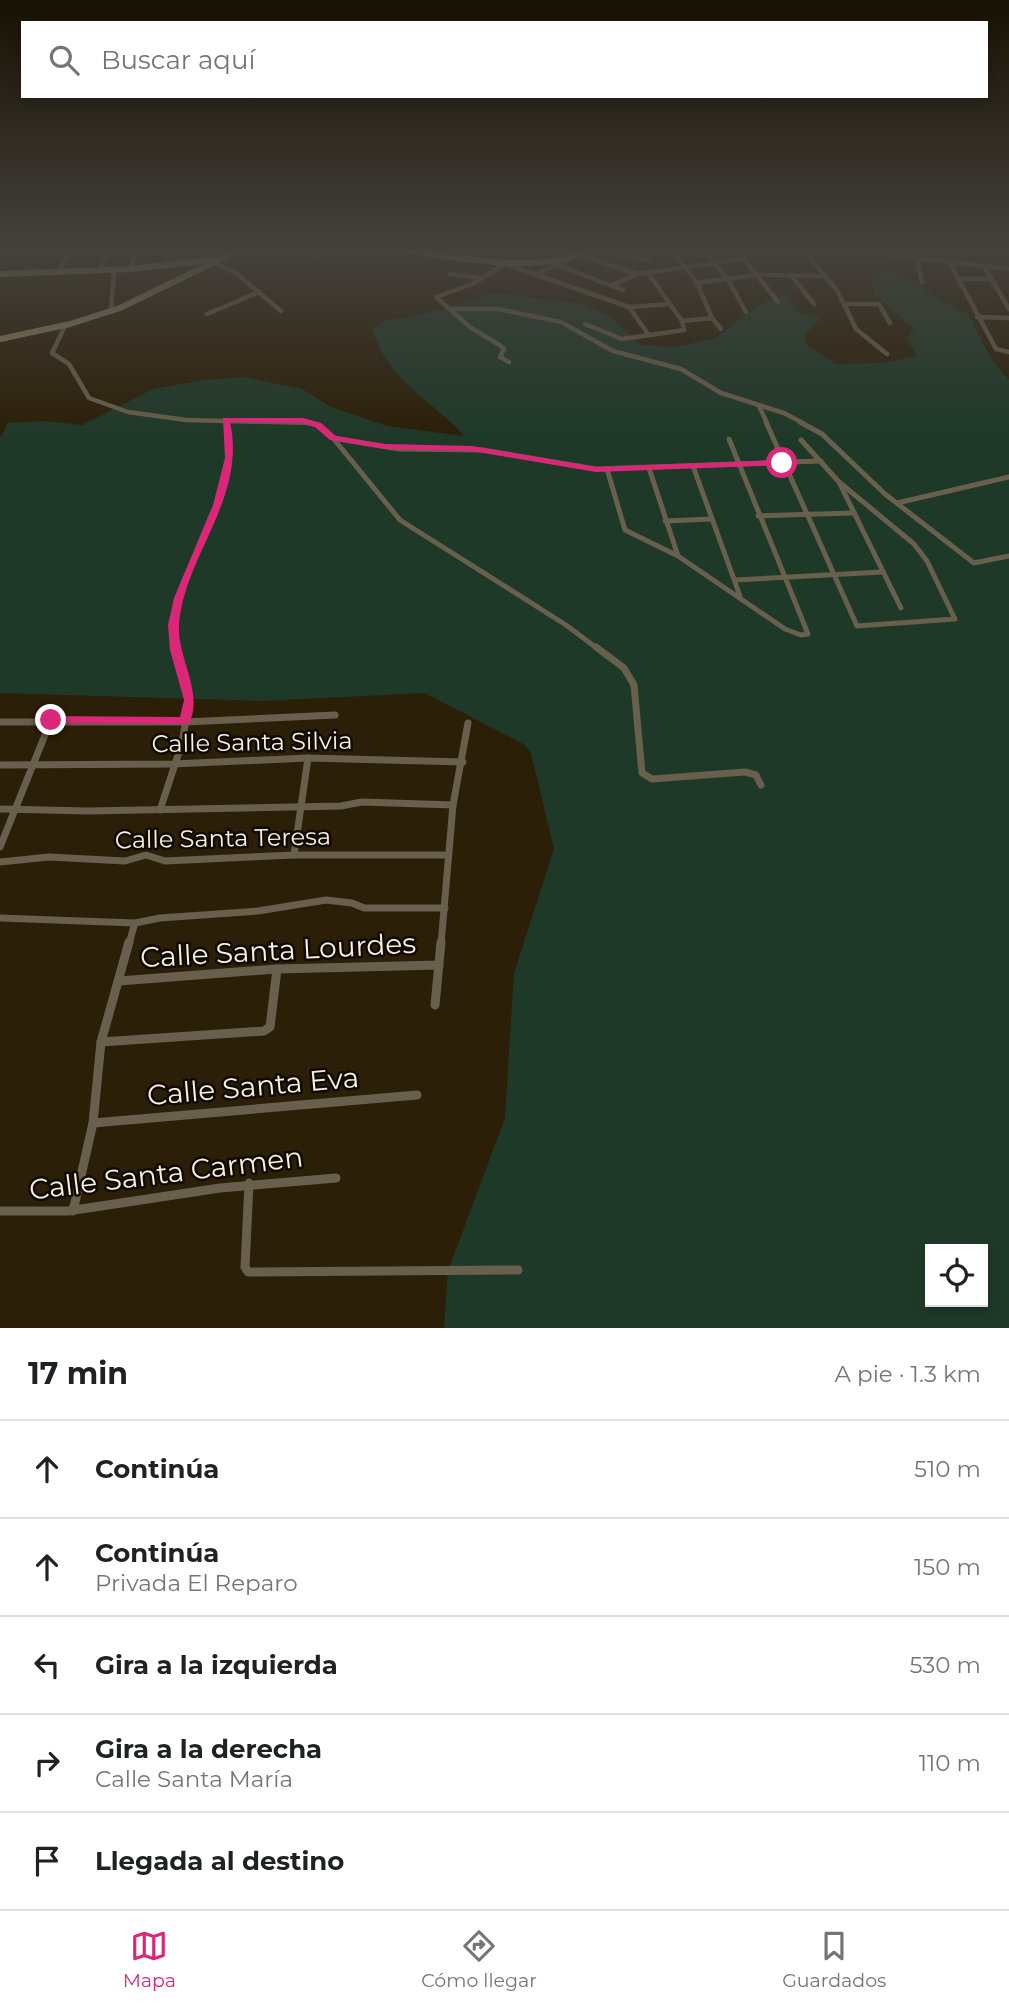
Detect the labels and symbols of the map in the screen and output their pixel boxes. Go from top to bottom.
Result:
route start [766,447,797,478]
route end [35,704,66,735]
street label: Calle Santa Silvia [151,726,353,758]
street label: Calle Santa Teresa [115,822,331,854]
street label: Calle Santa Lourdes [139,926,417,974]
street label: Calle Santa Eva [146,1060,360,1112]
street label: Calle Santa Carmen [27,1139,305,1207]

